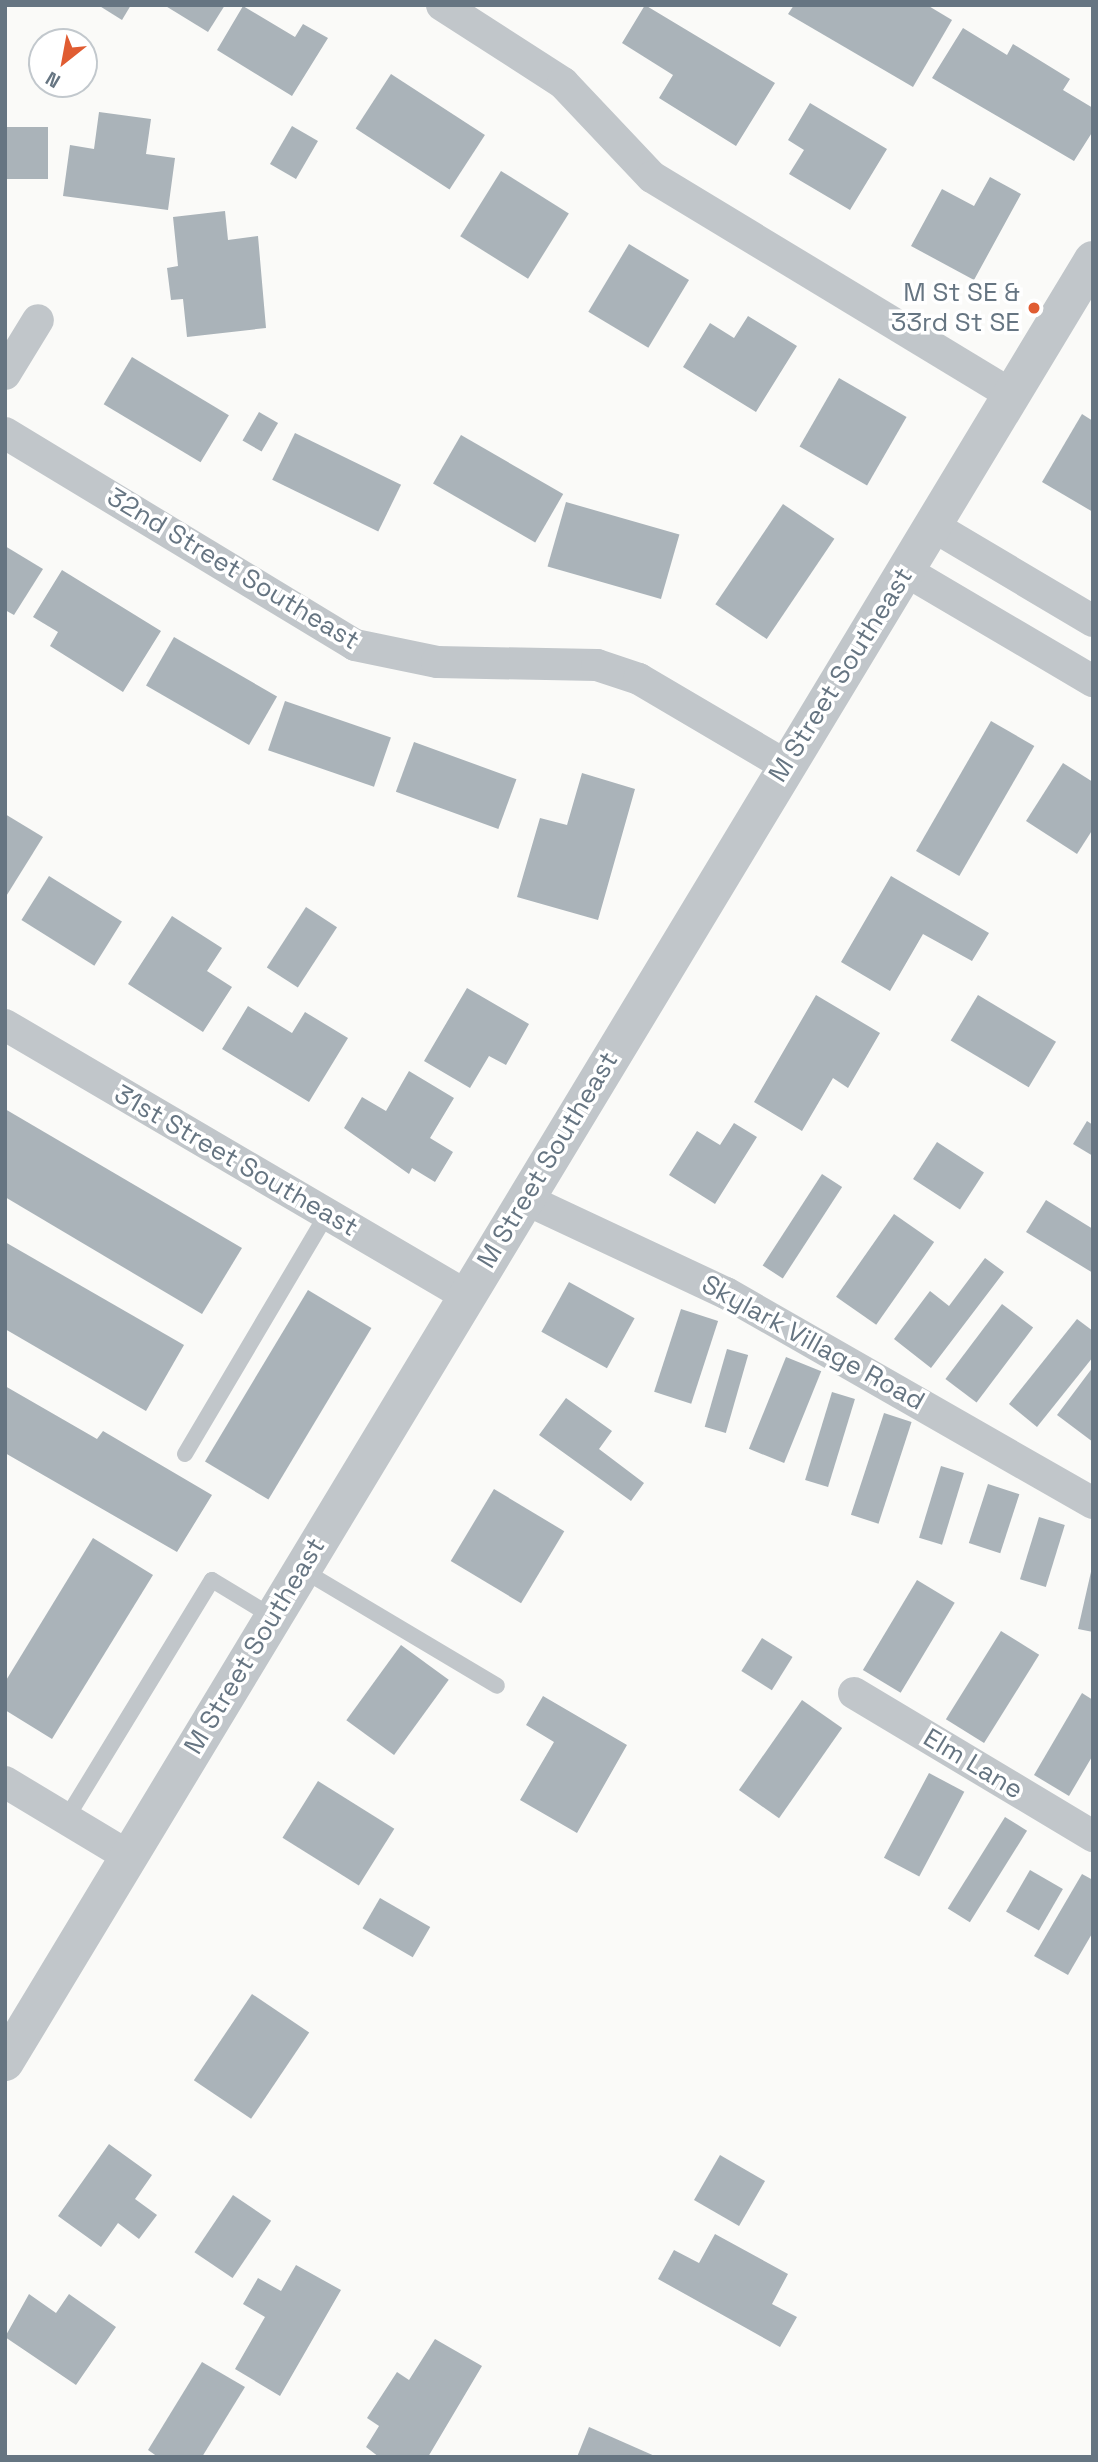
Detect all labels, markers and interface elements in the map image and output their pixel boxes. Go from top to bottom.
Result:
north arrow [28,28,98,98]
text: N [41,66,65,94]
place label: M St SE & 33rd St SE [891,277,1020,338]
marker: M St SE & 33rd St SE [1026,300,1042,316]
street label: 32nd Street Southeast [101,481,365,657]
street label: M Street Southeast [762,562,920,788]
street label: M Street Southeast [471,1046,625,1274]
street label: 31st Street Southeast [109,1079,363,1243]
street label: Skylark Village Road [696,1269,930,1417]
street label: M Street Southeast [178,1532,332,1760]
street label: Elm Lane [918,1722,1028,1806]

